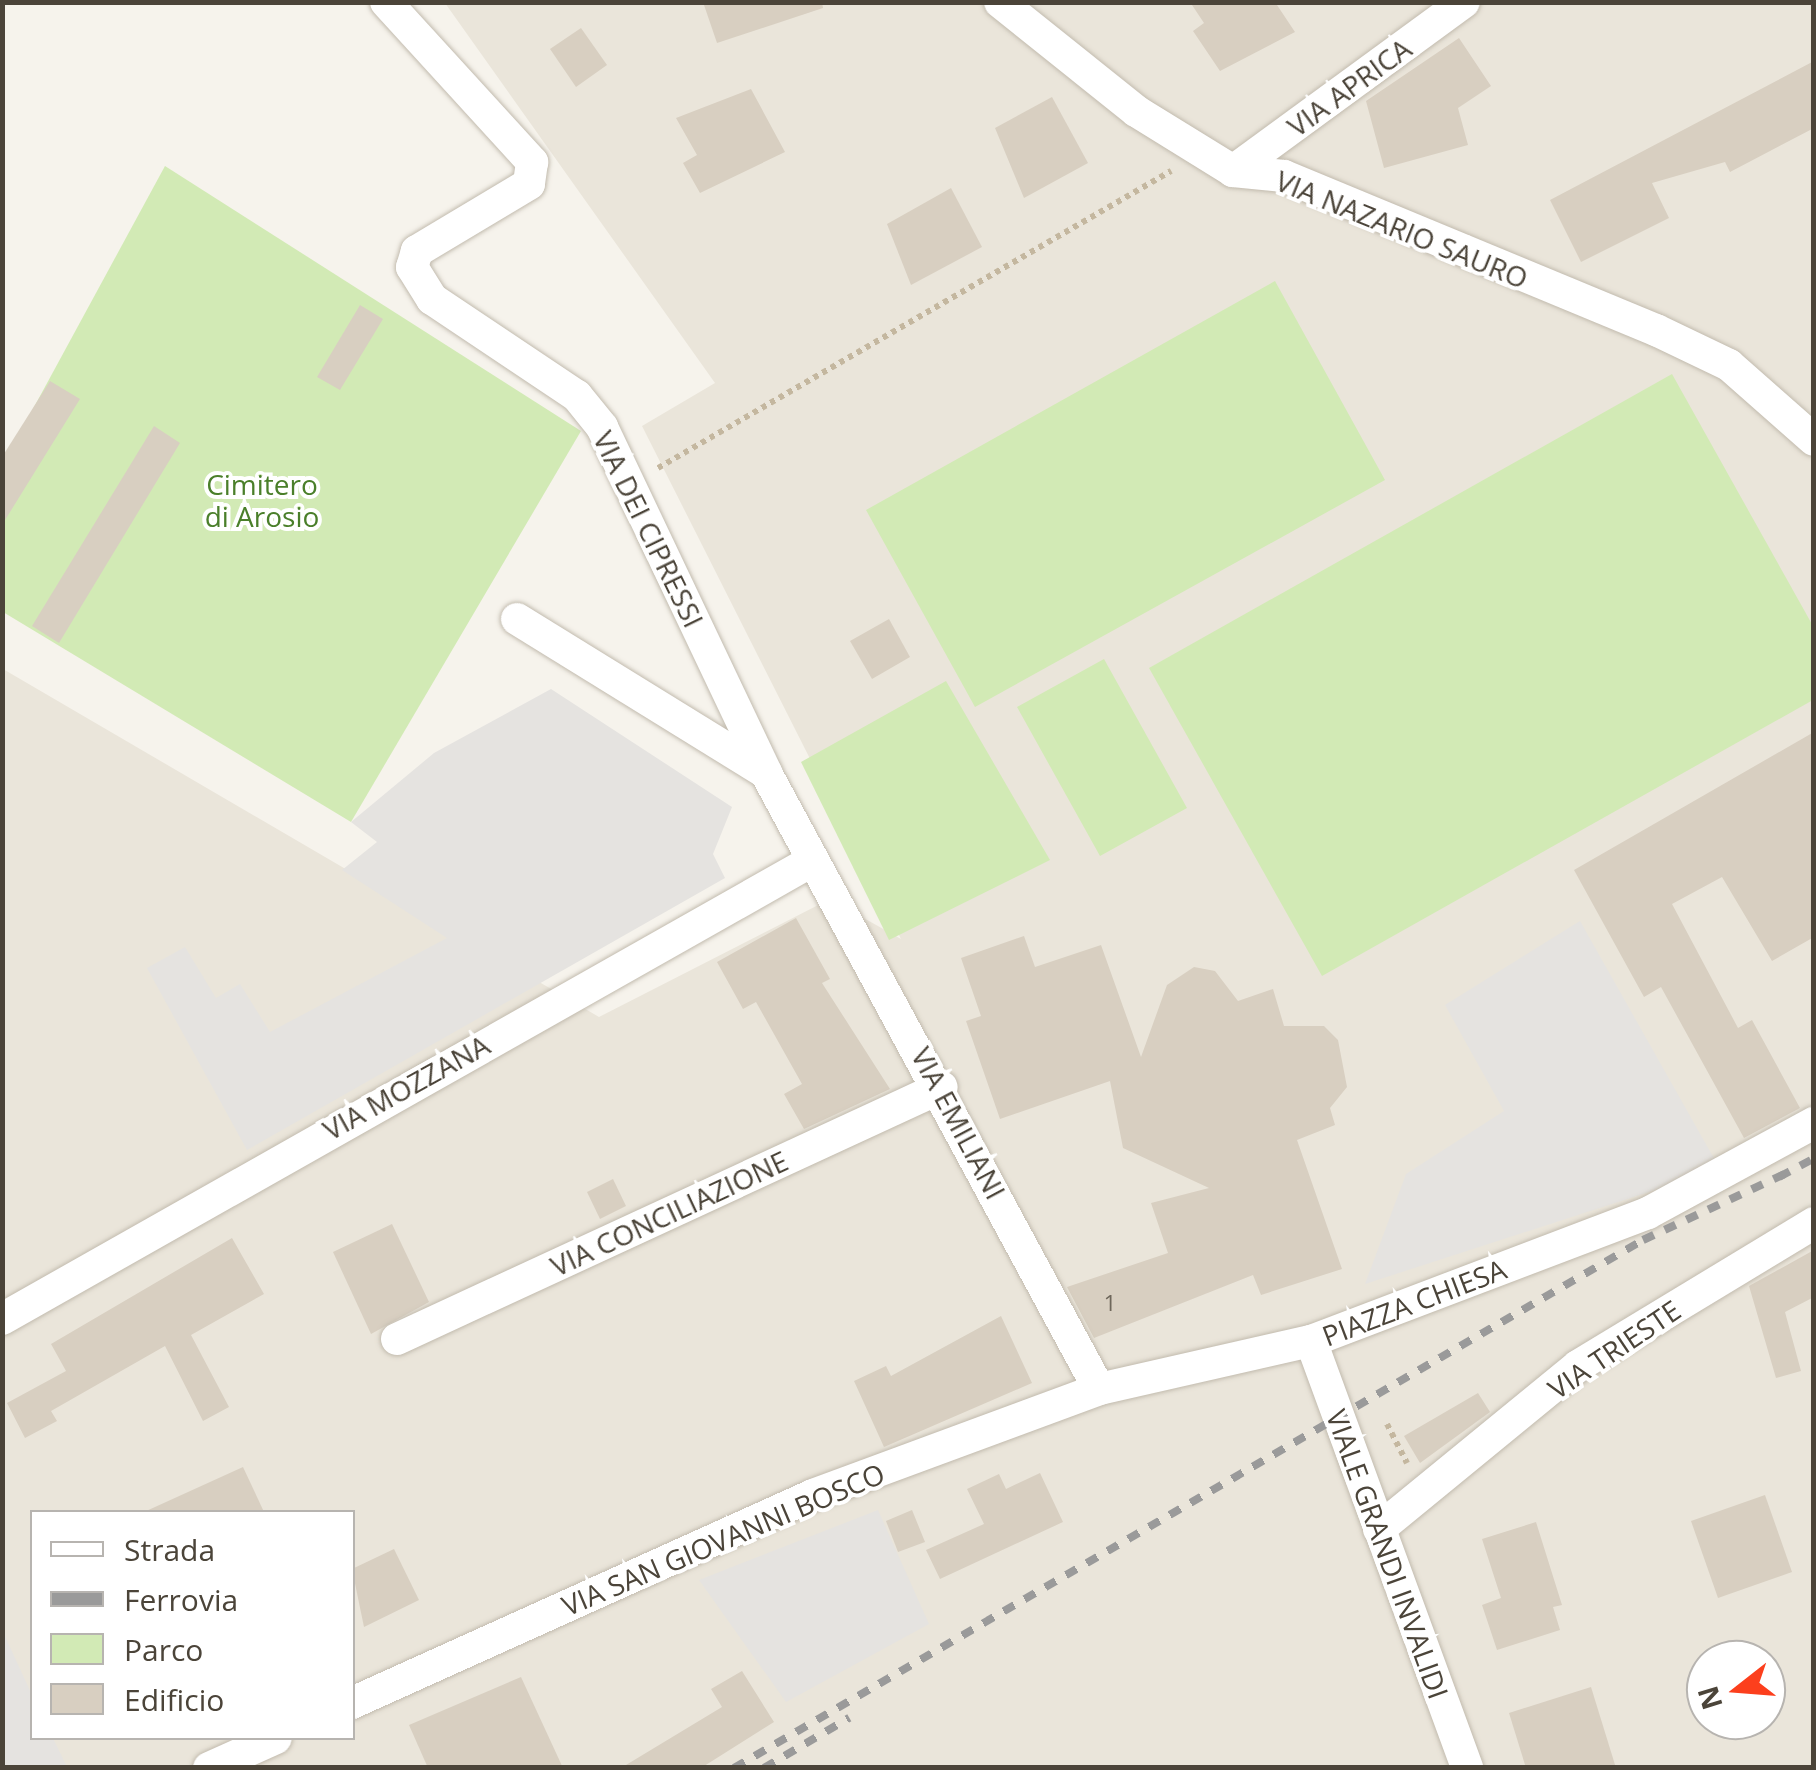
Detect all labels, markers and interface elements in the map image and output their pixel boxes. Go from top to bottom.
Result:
street label: VIA APRICA [1281,31,1417,143]
street label: VIA NAZARIO SAURO [1271,163,1533,295]
street label: VIA DEI CIPRESSI [587,425,711,633]
park label: Cimitero di Arosio [205,467,319,533]
street label: VIA MOZZANA [317,1027,495,1147]
street label: VIA EMILIANI [905,1041,1013,1205]
street label: VIA CONCILIAZIONE [545,1143,793,1283]
street label: PIAZZA CHIESA [1317,1252,1511,1352]
house number: 1 [1104,1290,1116,1316]
street label: VIA TRIESTE [1542,1293,1686,1405]
street label: VIALE GRANDI INVALIDI [1320,1405,1456,1703]
street label: VIA SAN GIOVANNI BOSCO [557,1456,889,1622]
legend [30,1510,355,1740]
text: Strada [124,1529,215,1570]
text: Ferrovia [124,1579,238,1620]
text: Parco [124,1629,203,1670]
north arrow [1686,1640,1786,1740]
text: Edificio [124,1679,224,1720]
text: N [1688,1682,1731,1715]

